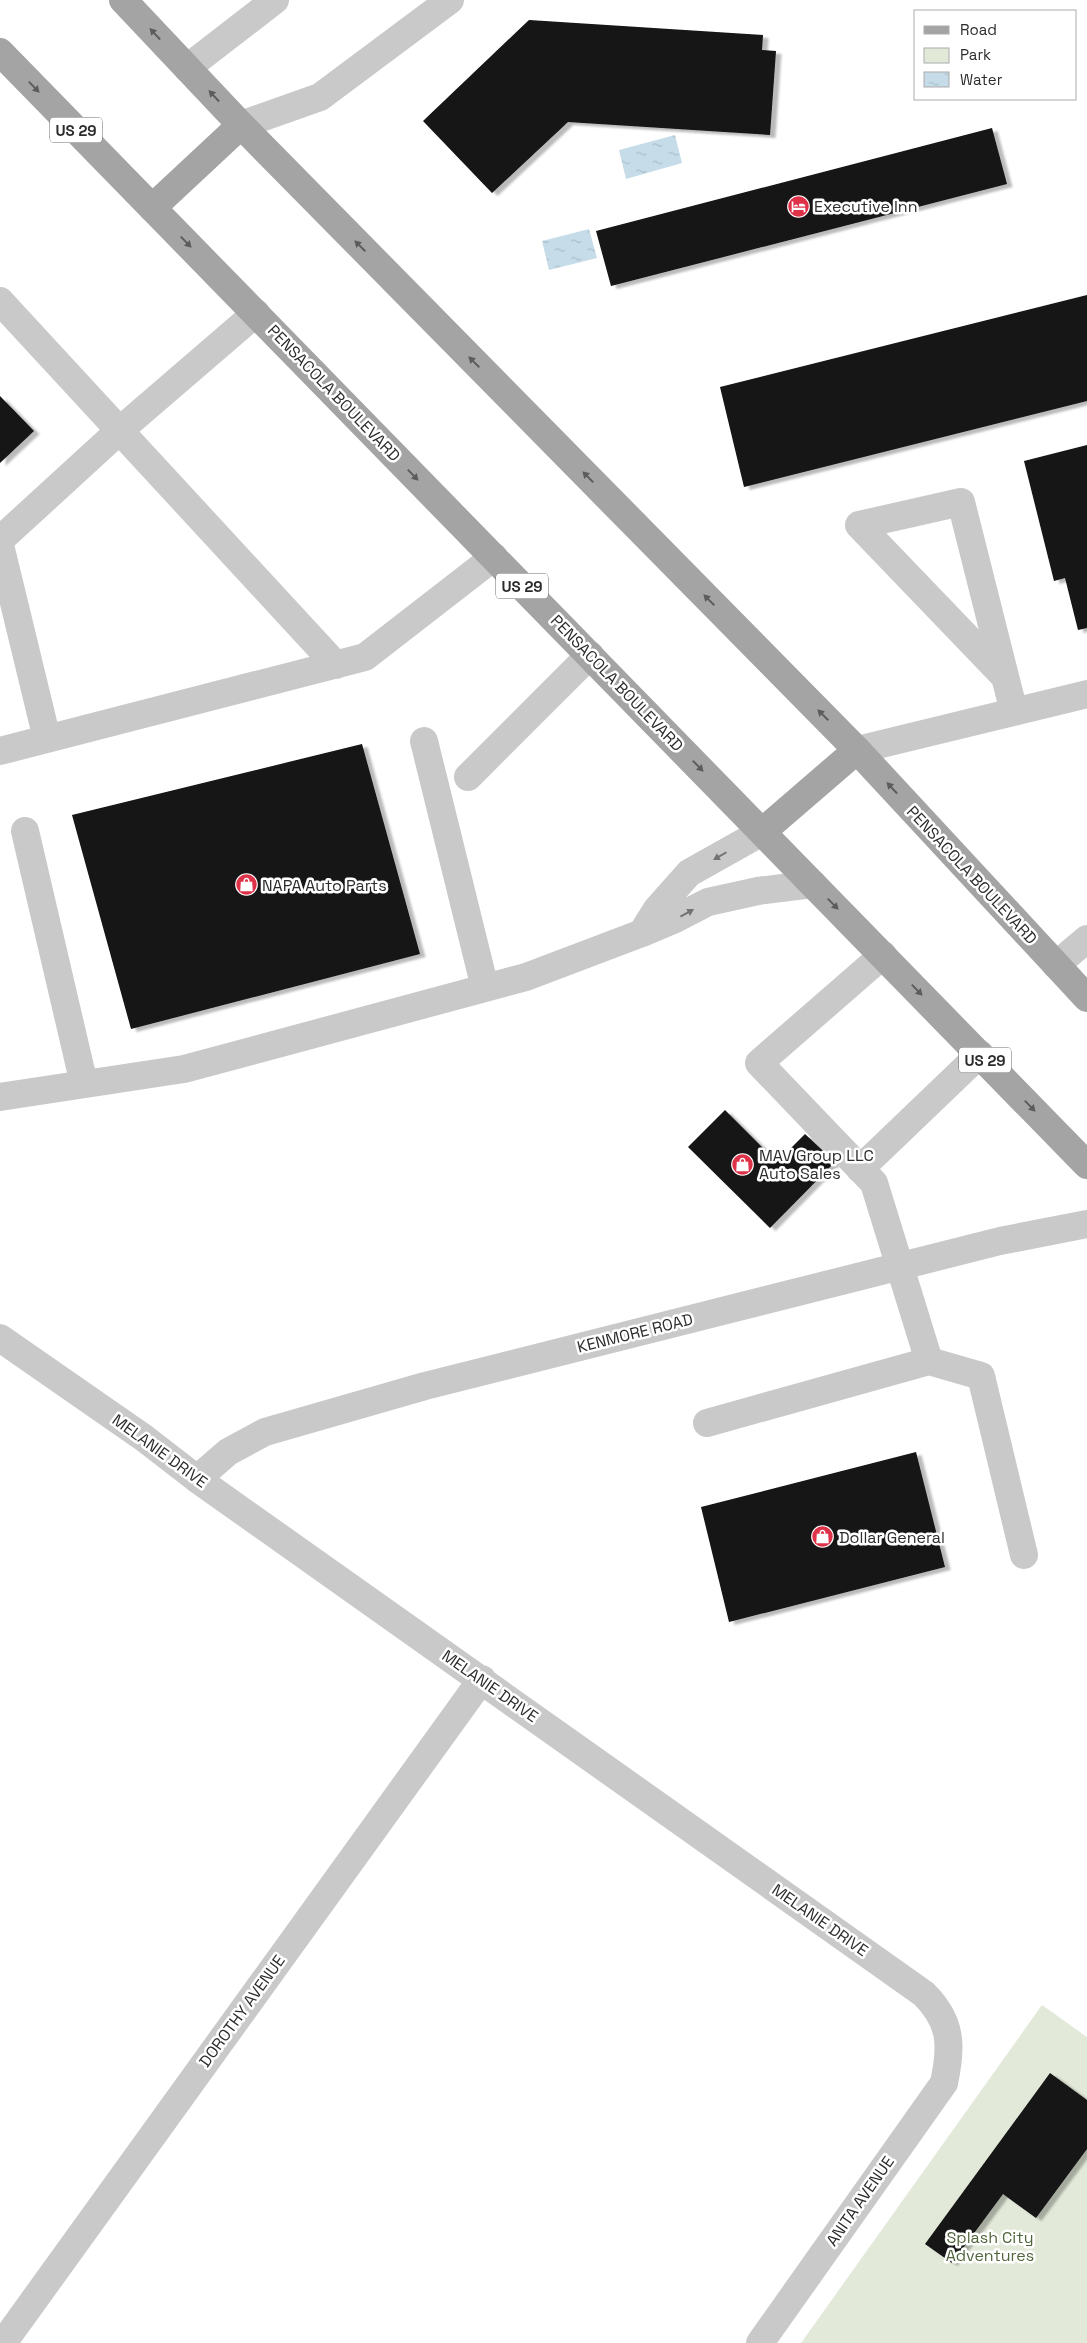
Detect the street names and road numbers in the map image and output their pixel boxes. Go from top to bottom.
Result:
road number: US 29 [50,118,102,142]
street label: PENSACOLA BOULEVARD [263,320,405,466]
road number: US 29 [496,574,548,598]
street label: PENSACOLA BOULEVARD [546,610,688,756]
street label: PENSACOLA BOULEVARD [902,801,1042,949]
road number: US 29 [959,1048,1011,1072]
street label: KENMORE ROAD [575,1308,695,1358]
street label: MELANIE DRIVE [108,1409,212,1493]
street label: MELANIE DRIVE [438,1645,542,1727]
street label: MELANIE DRIVE [768,1879,872,1961]
street label: DOROTHY AVENUE [194,1951,290,2071]
street label: ANITA AVENUE [821,2152,899,2250]

